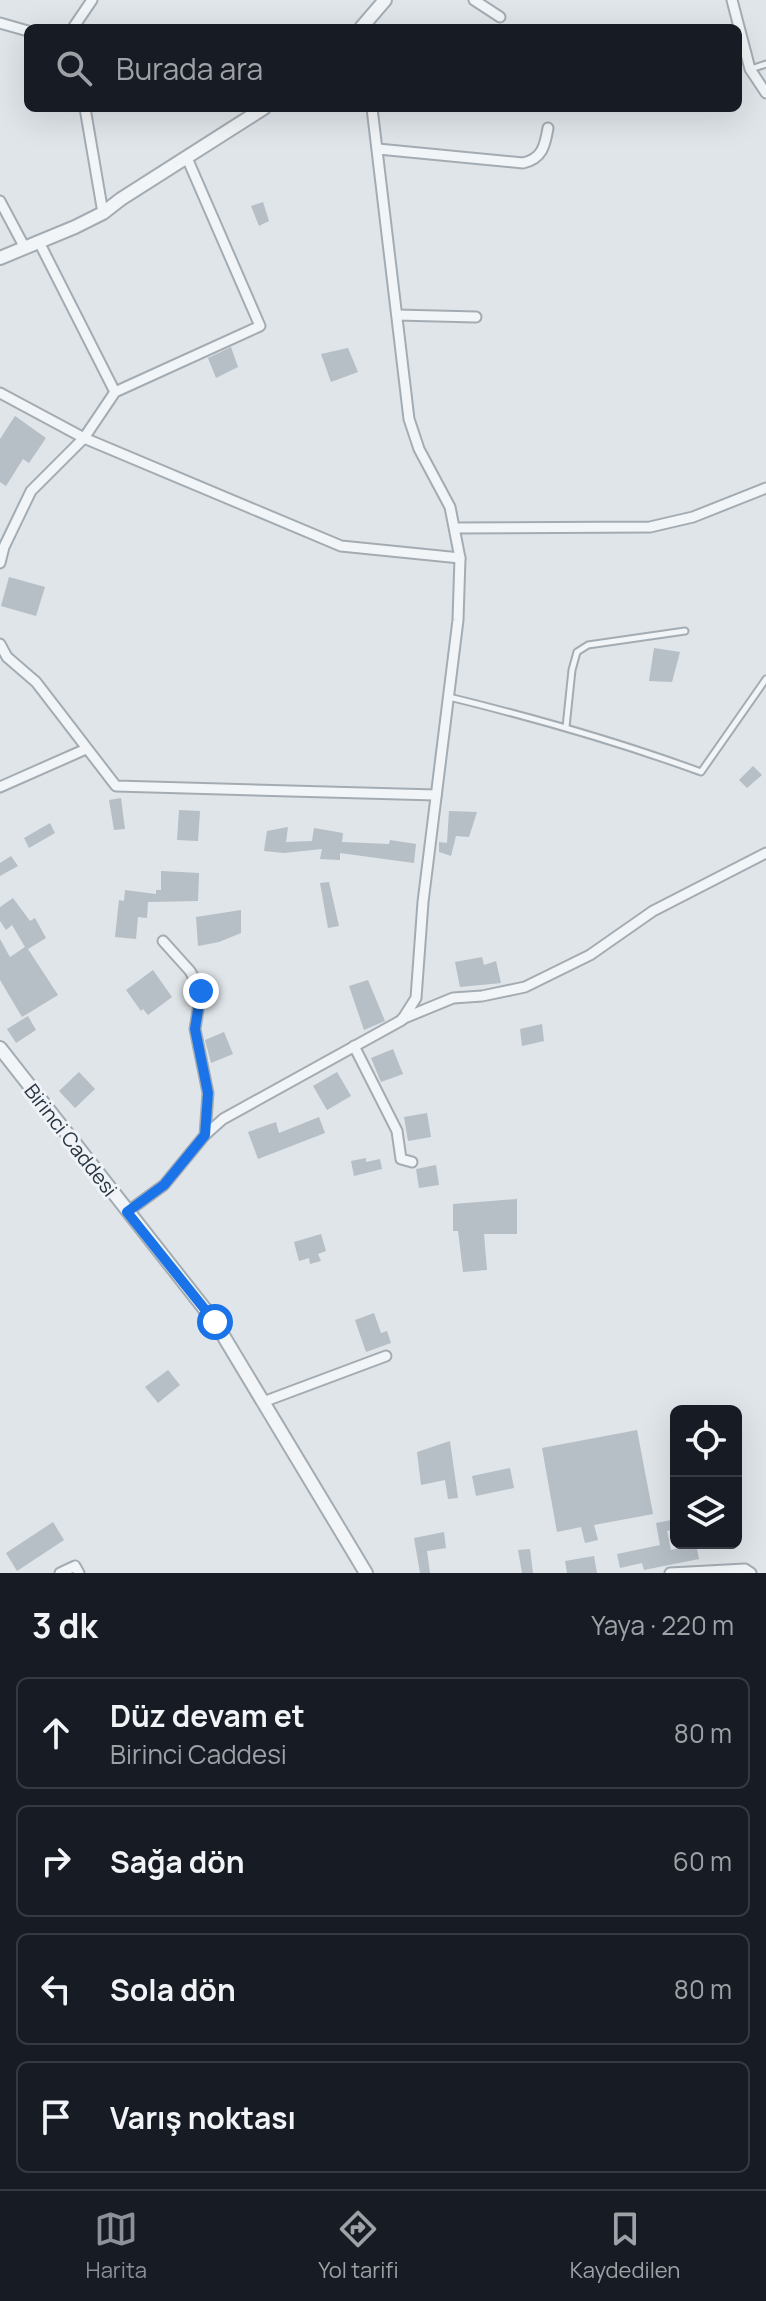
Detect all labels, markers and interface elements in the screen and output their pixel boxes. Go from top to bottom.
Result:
search box [24,24,742,112]
icon: search [52,46,96,90]
text: Burada ara [116,48,263,89]
route end [183,973,219,1009]
street label: Birinci Caddesi [18,1078,124,1202]
route start [197,1304,233,1340]
map controls [670,1405,742,1549]
button: locate [670,1405,742,1477]
button: layers [670,1477,742,1549]
text: 3 dk [32,1602,98,1648]
text: Yaya · 220 m [591,1607,734,1643]
text: Düz devam et [110,1695,305,1736]
icon: ahead [34,1711,78,1755]
text: 80 m [674,1715,732,1751]
text: Birinci Caddesi [110,1736,287,1772]
icon: right [34,1839,78,1883]
text: Sağa dön [110,1841,245,1882]
text: 60 m [673,1843,732,1879]
icon: left [34,1967,78,2011]
text: Sola dön [110,1969,236,2010]
text: 80 m [674,1971,732,2007]
icon: arrive [34,2095,78,2139]
text: Varış noktası [110,2097,296,2138]
tab: Harita [86,2207,147,2285]
tab: Yol tarifi [318,2207,399,2285]
tab: Kaydedilen [570,2207,680,2285]

